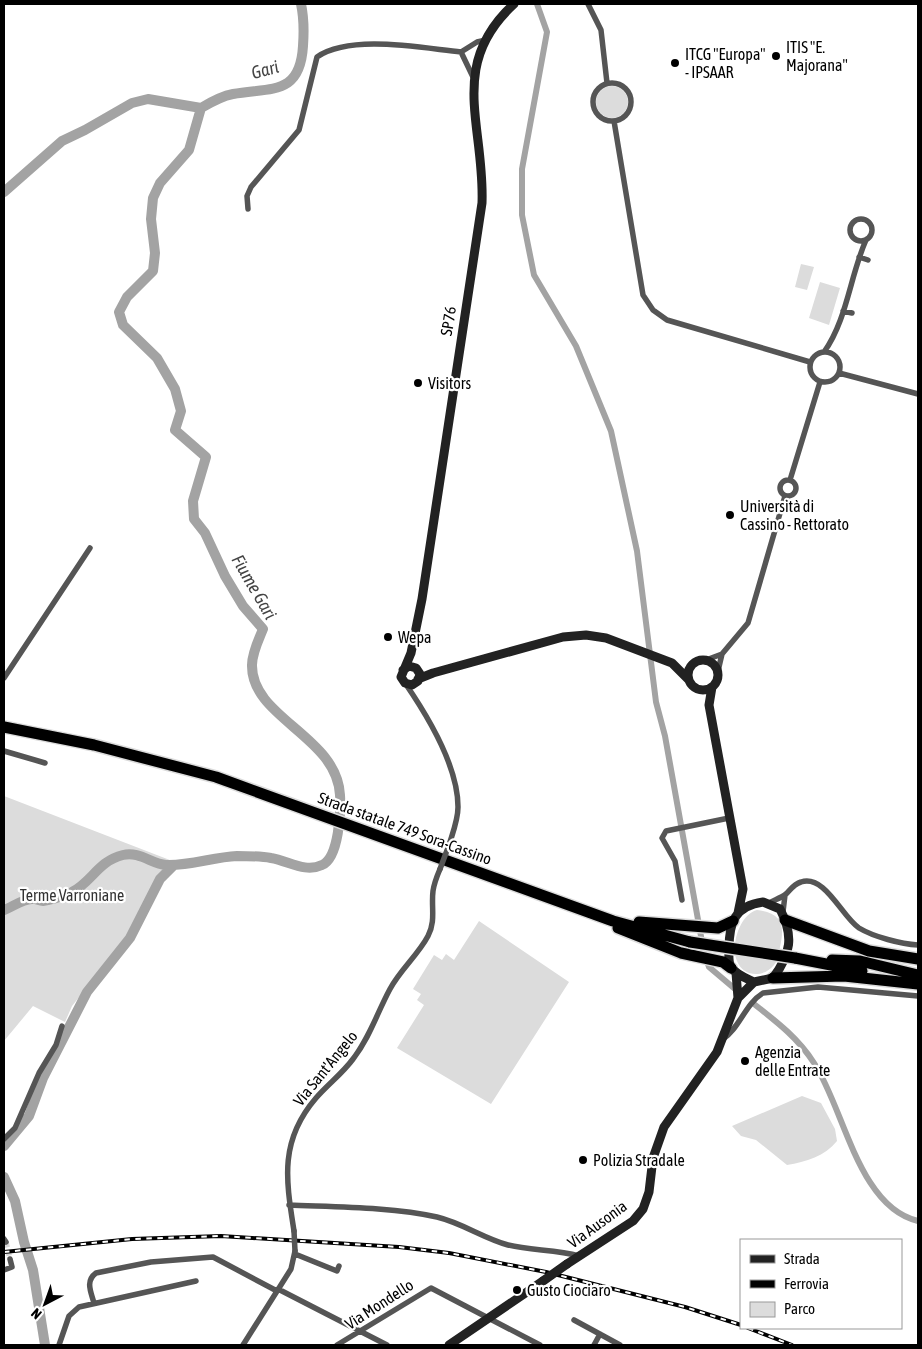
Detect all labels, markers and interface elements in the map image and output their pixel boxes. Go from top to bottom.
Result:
place label: ITIS "E. Majorana" [786,38,848,75]
place label: ITCG "Europa" - IPSAAR [685,45,766,81]
marker: ITIS "E. Majorana" [770,50,782,62]
water label: Gari [249,56,281,83]
marker: ITCG "Europa" - IPSAAR [669,57,681,69]
street label: SP76 [437,305,459,337]
place label: Visitors [428,374,472,392]
marker: Visitors [412,377,424,389]
place label: Università di Cassino - Rettorato [740,497,849,533]
marker: Università di Cassino - Rettorato [724,509,736,521]
water label: Fiume Gari [228,551,281,623]
place label: Wepa [398,628,431,647]
marker: Wepa [382,631,394,643]
street label: Strada statale 749 Sora-Cassino [316,788,494,868]
park label: Terme Varroniane [20,886,124,904]
street label: Via Sant'Angelo [289,1027,362,1110]
place label: Agenzia delle Entrate [755,1043,830,1079]
marker: Agenzia delle Entrate [739,1055,751,1067]
place label: Polizia Stradale [593,1151,685,1169]
marker: Polizia Stradale [577,1154,589,1166]
street label: Via Ausonia [564,1197,630,1251]
legend [740,1239,902,1329]
text: Strada [784,1250,820,1267]
street label: Via Mondello [341,1275,417,1333]
text: Ferrovia [784,1275,829,1292]
north arrow [20,1279,70,1329]
place label: Gusto Ciociaro [527,1281,611,1299]
marker: Gusto Ciociaro [511,1284,523,1296]
text: Parco [784,1300,815,1317]
text: N [28,1305,45,1323]

